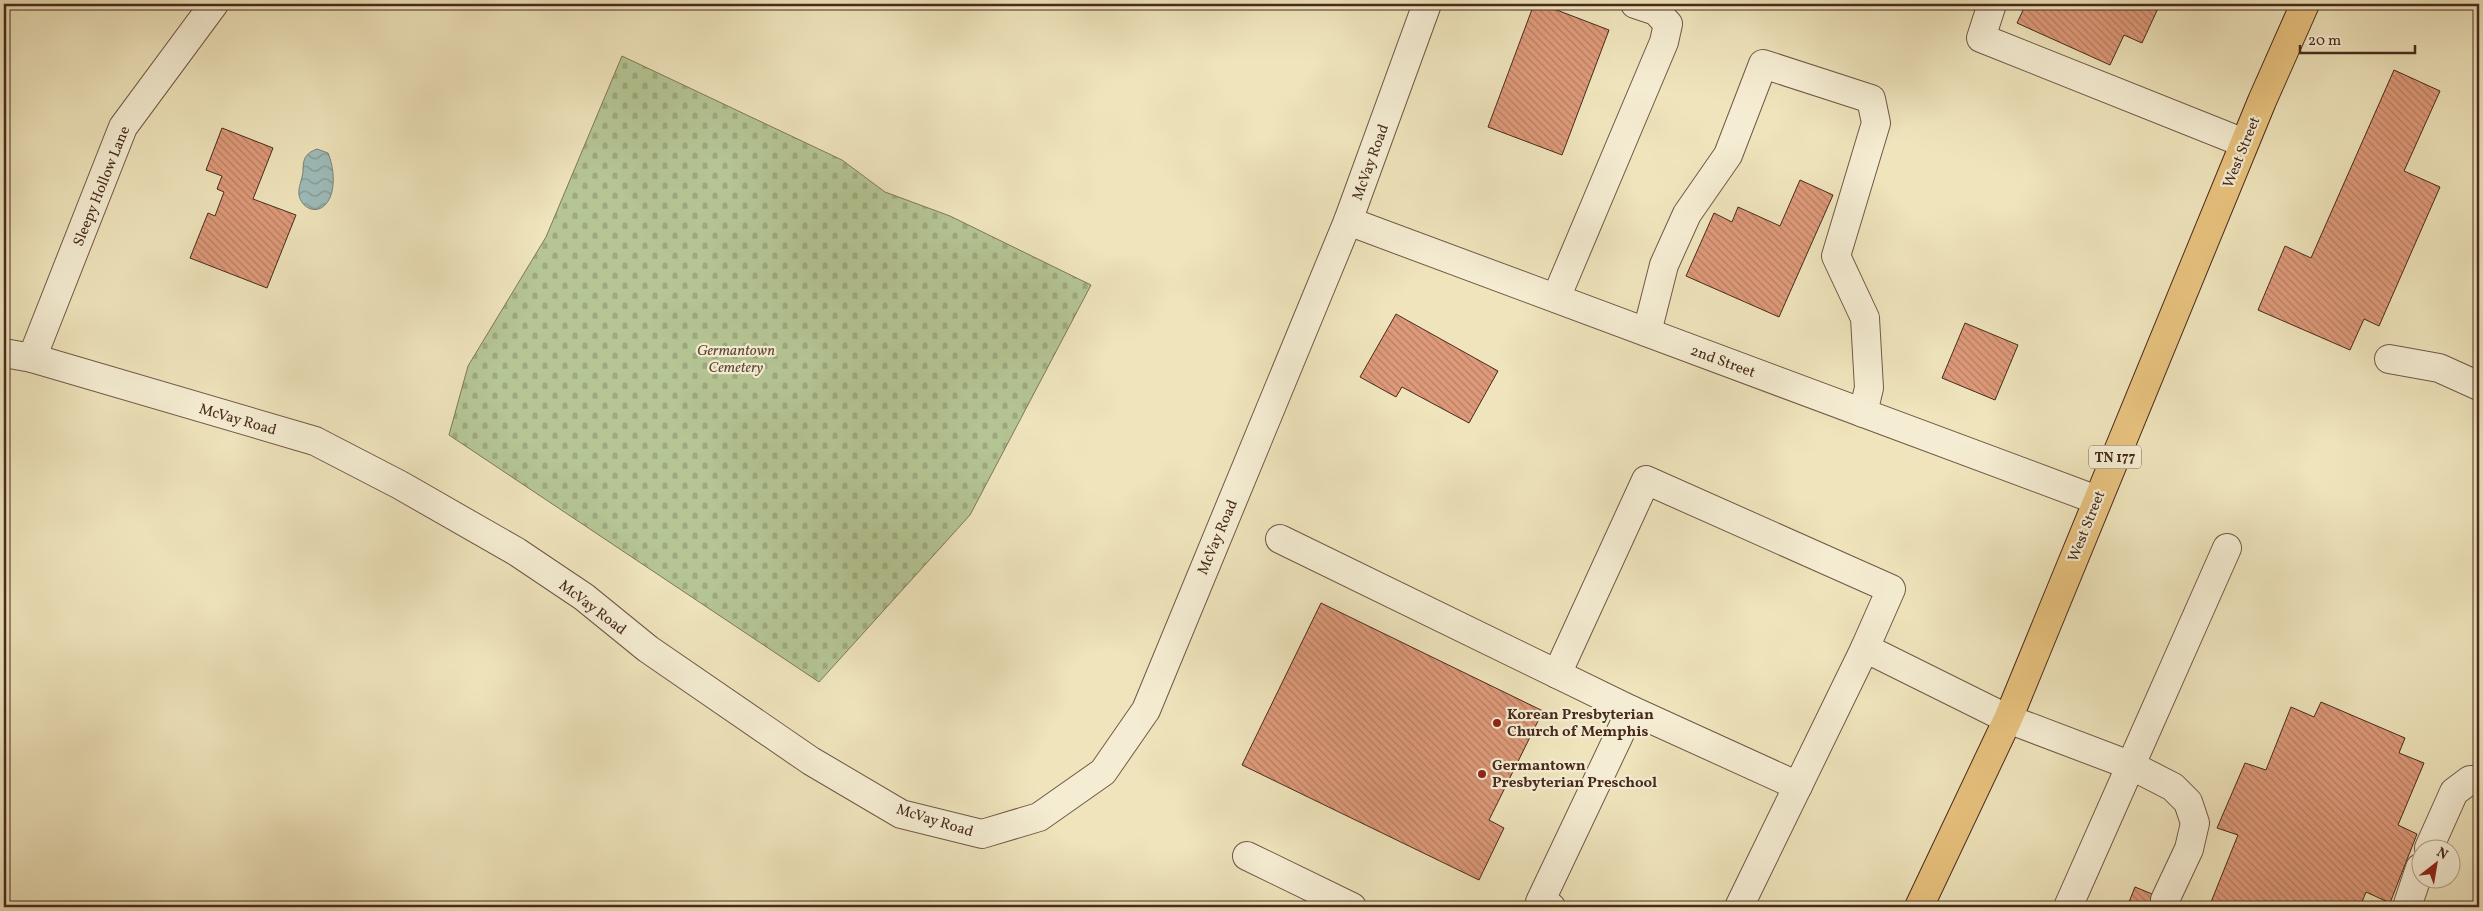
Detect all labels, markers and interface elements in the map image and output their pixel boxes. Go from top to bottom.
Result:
scale bar [2300,22,2416,54]
text: 20 m [2308,31,2341,52]
street label: West Street [2219,114,2266,191]
street label: McVay Road [1348,121,1395,204]
street label: Sleepy Hollow Lane [69,123,136,250]
park label: Germantown Cemetery [697,341,775,379]
street label: 2nd Street [1687,341,1758,384]
street label: McVay Road [196,399,279,442]
road number: TN 177 [2089,446,2141,468]
street label: West Street [2064,488,2111,565]
street label: McVay Road [1193,497,1244,578]
street label: McVay Road [554,576,630,641]
place label: Korean Presbyterian Church of Memphis [1507,705,1654,743]
marker: Korean Presbyterian Church of Memphis [1491,717,1503,729]
place label: Germantown Presbyterian Preschool [1492,756,1657,794]
marker: Germantown Presbyterian Preschool [1476,768,1488,780]
street label: McVay Road [893,800,976,843]
north arrow [2410,838,2460,888]
text: N [2433,843,2451,865]

